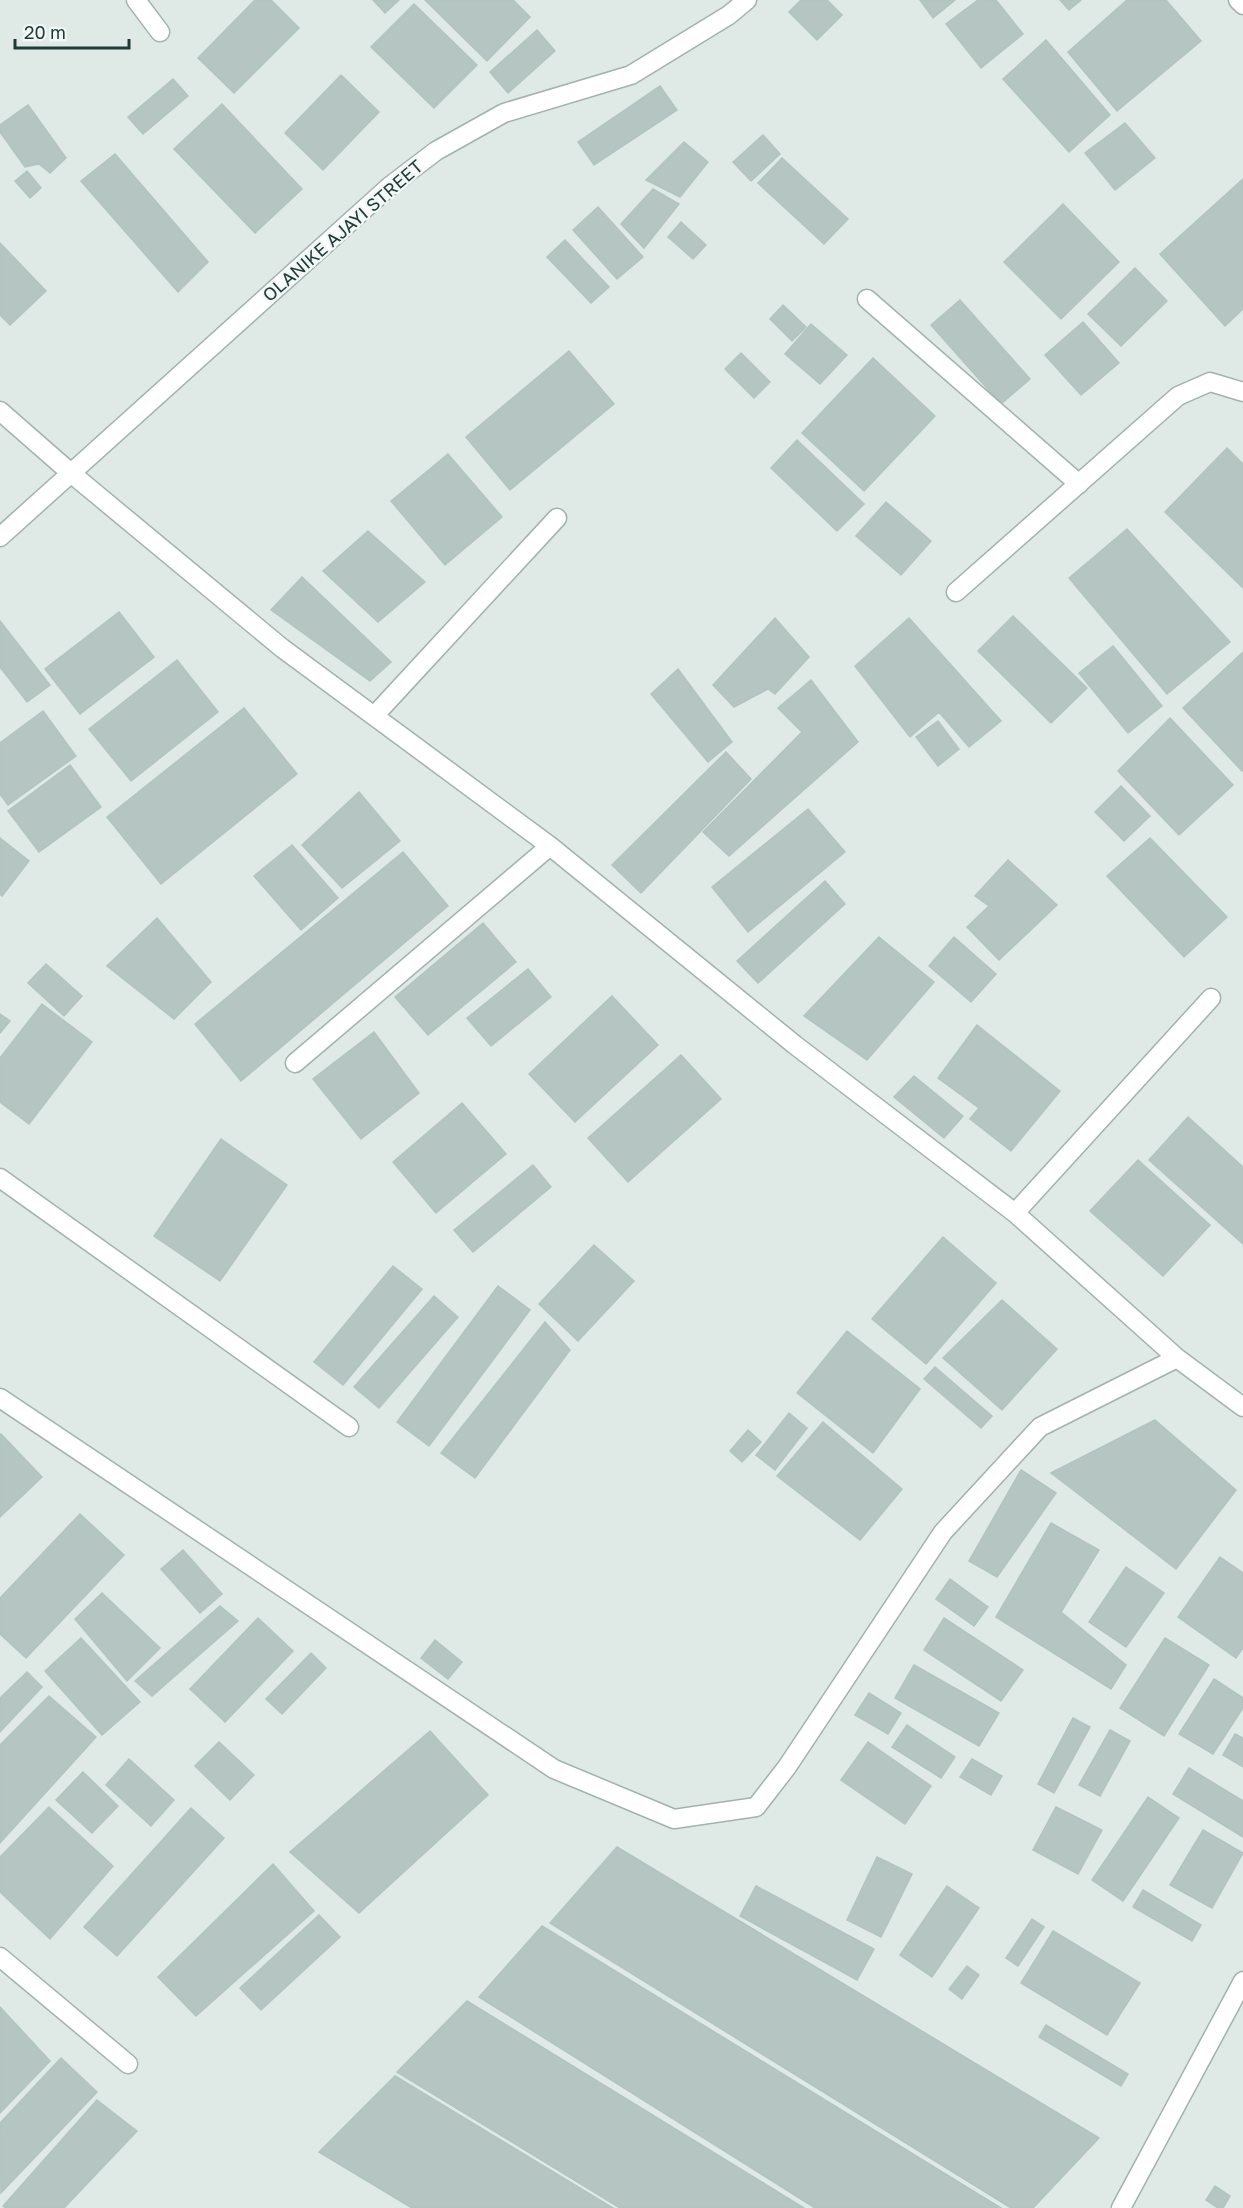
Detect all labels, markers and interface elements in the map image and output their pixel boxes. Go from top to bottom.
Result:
scale bar [15,12,129,50]
text: 20 m [24,21,66,43]
street label: OLANIKE AJAYI STREET [258,155,427,306]

